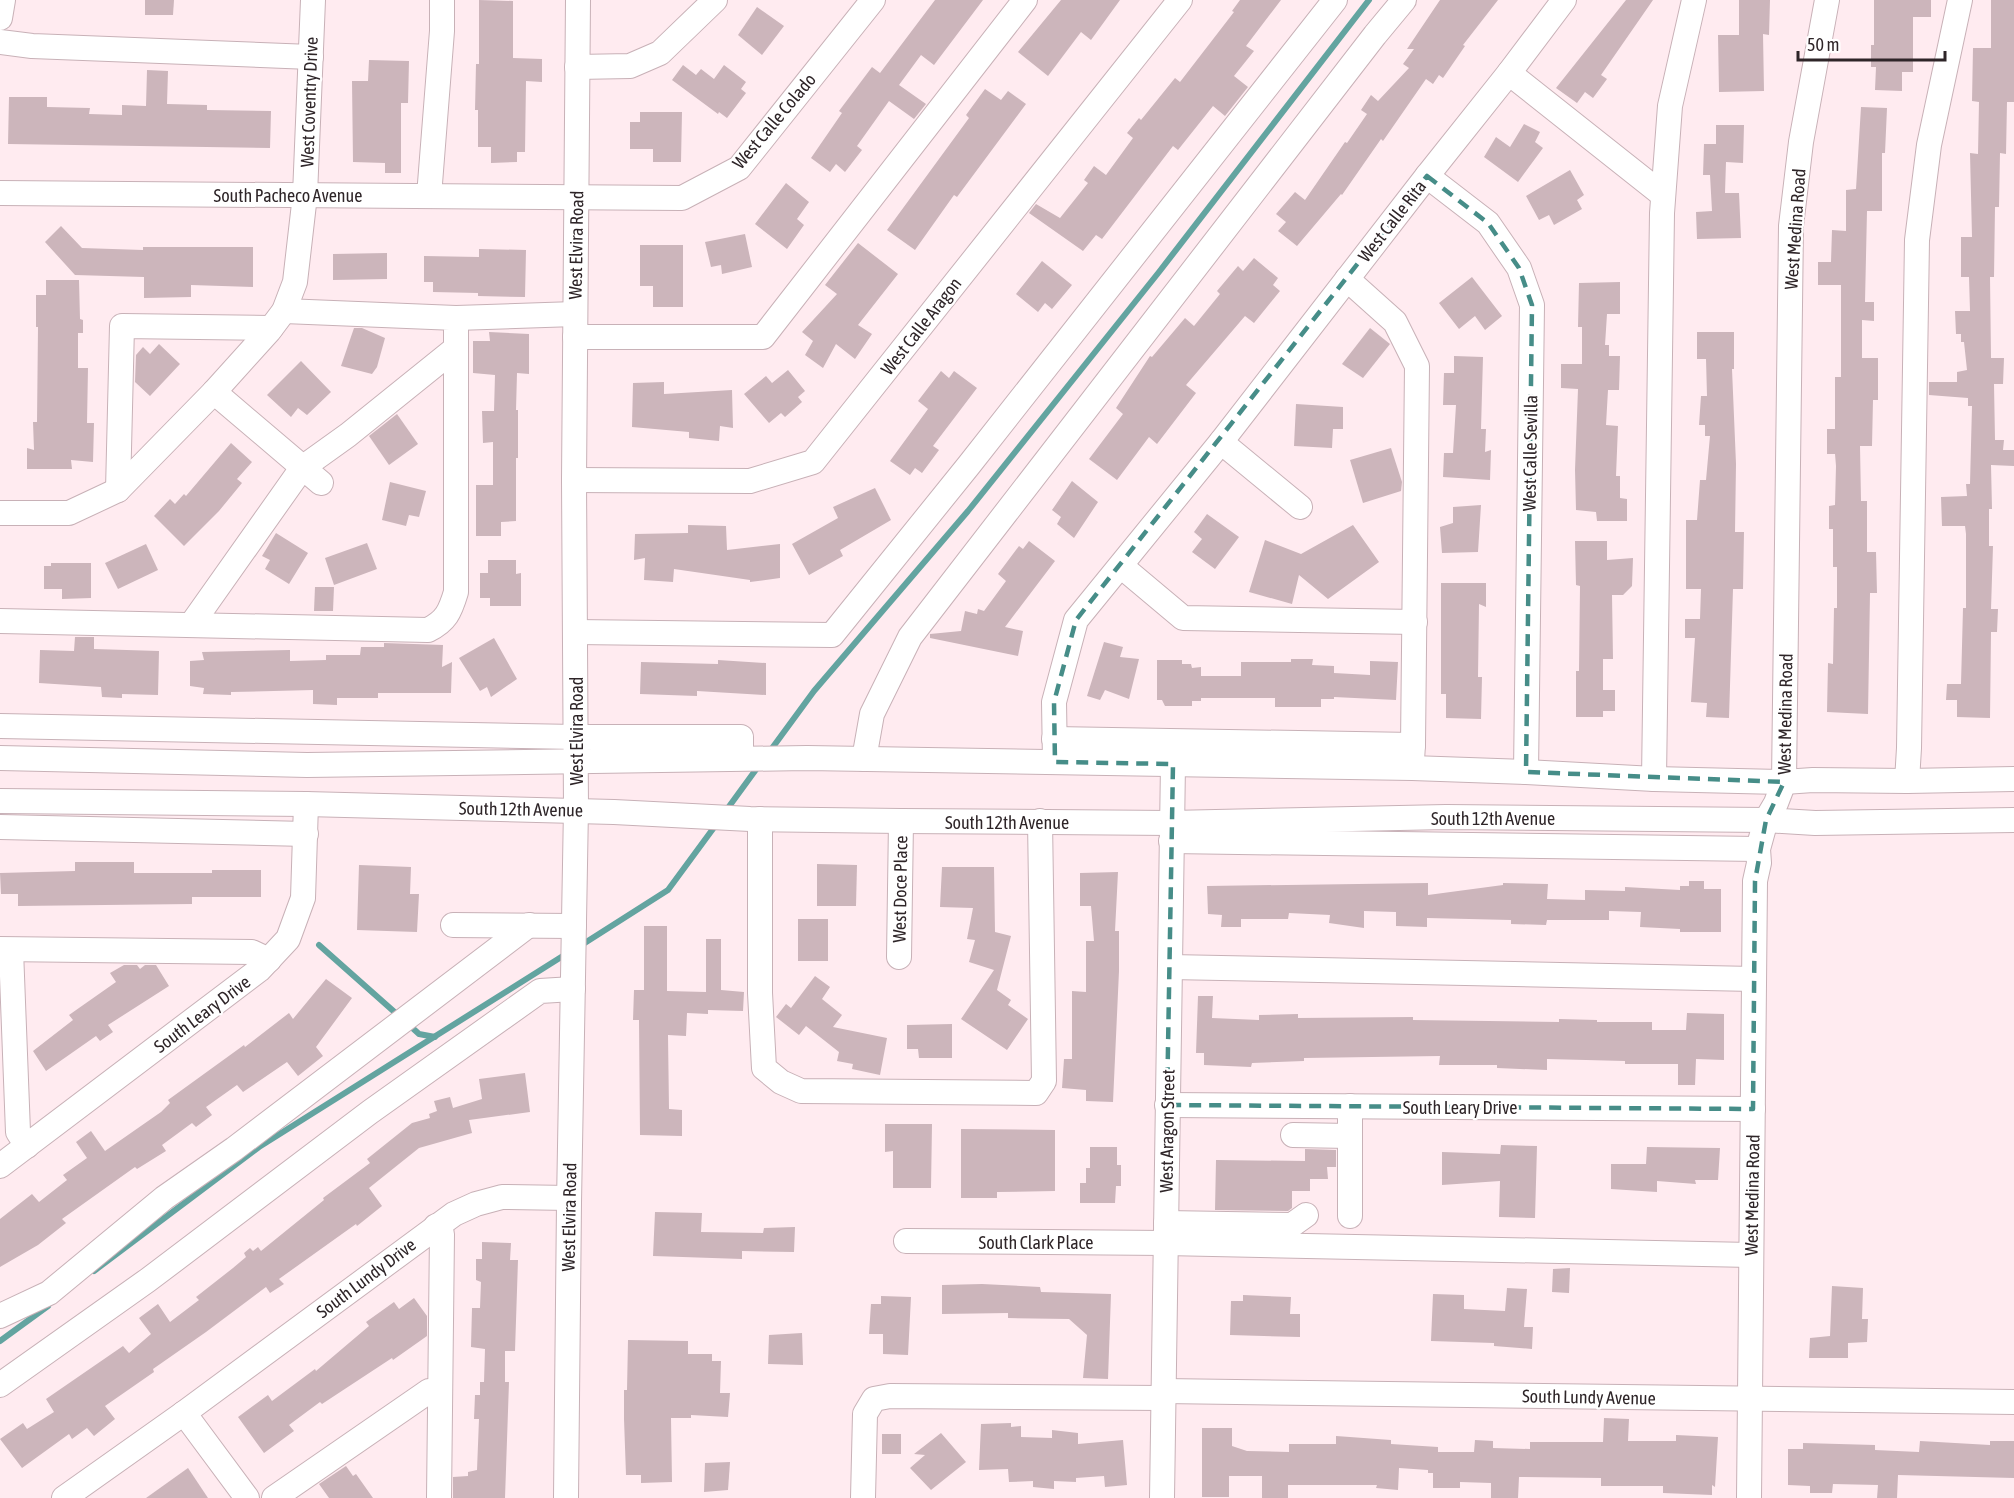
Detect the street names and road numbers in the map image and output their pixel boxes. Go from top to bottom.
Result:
street label: West Coventry Drive [296,36,322,168]
street label: West Calle Colado [728,69,820,173]
street label: West Medina Road [1780,168,1810,290]
street label: West Calle Rita [1354,176,1430,266]
street label: South Pacheco Avenue [214,185,362,206]
street label: West Elvira Road [565,190,587,300]
street label: West Calle Aragon [876,273,966,379]
street label: West Calle Sevilla [1518,395,1542,511]
street label: West Medina Road [1773,653,1797,775]
street label: West Elvira Road [566,677,587,785]
street label: South 12th Avenue [459,797,583,821]
street label: South 12th Avenue [1431,808,1555,829]
street label: South 12th Avenue [945,812,1069,833]
street label: West Doce Place [889,835,911,943]
street label: South Leary Drive [150,971,254,1057]
street label: West Aragon Street [1155,1069,1179,1193]
street label: South Leary Drive [1403,1097,1517,1118]
street label: West Medina Road [1740,1134,1764,1256]
street label: West Elvira Road [558,1162,580,1272]
street label: South Clark Place [979,1232,1093,1253]
street label: South Lundy Drive [312,1234,420,1322]
street label: South Lundy Avenue [1522,1385,1656,1409]

